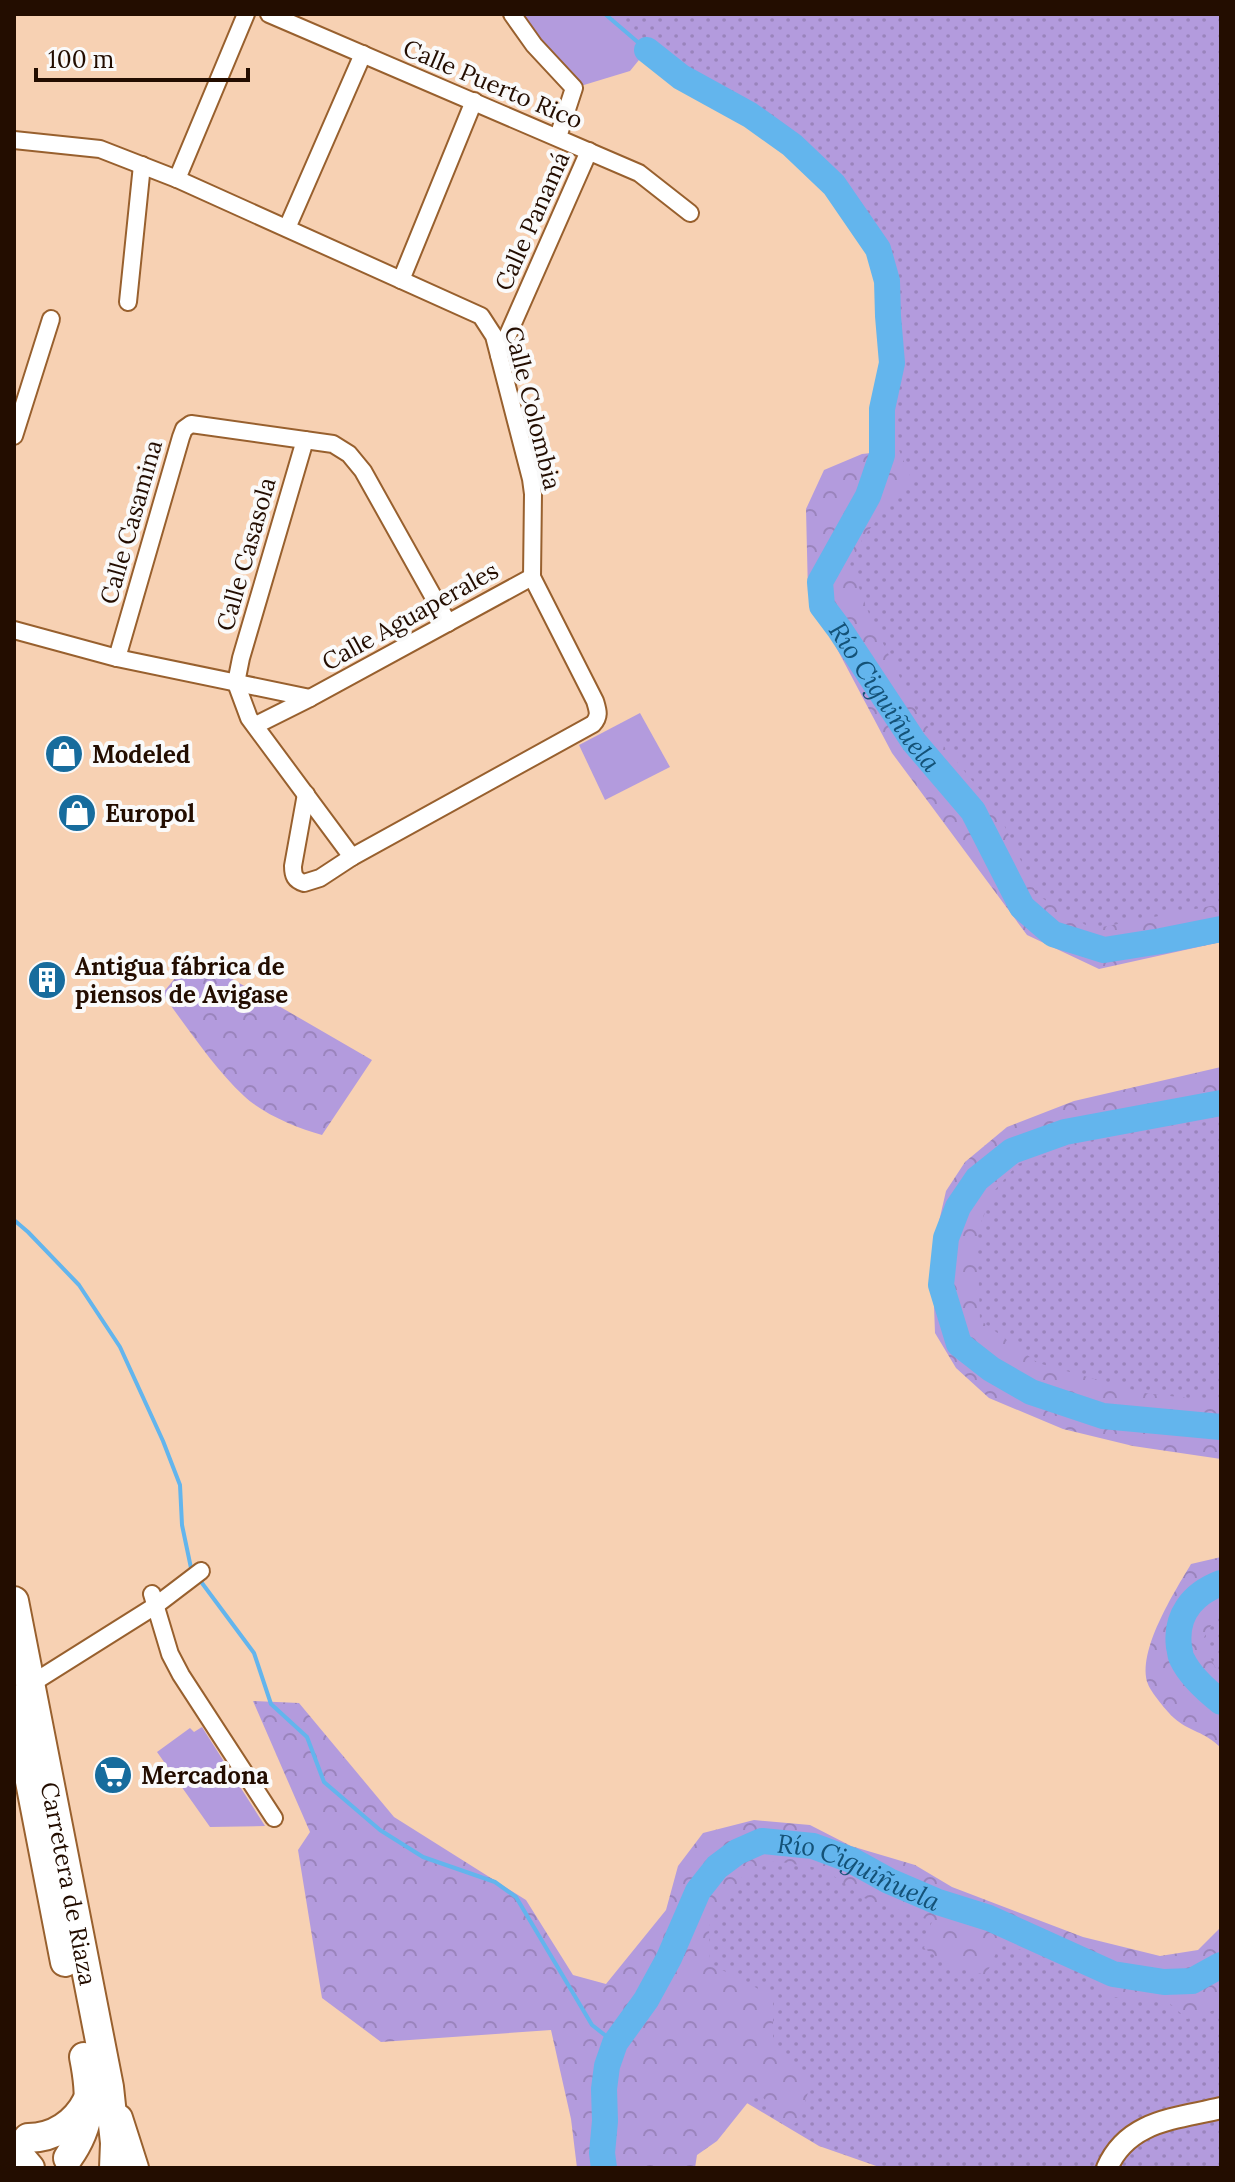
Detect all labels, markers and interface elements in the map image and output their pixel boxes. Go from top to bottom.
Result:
scale bar [36,32,248,82]
street label: Calle Puerto Rico [399,32,587,136]
text: 100 m [48,44,114,75]
street label: Calle Panamá [488,147,576,295]
street label: Calle Colombia [498,323,568,493]
street label: Calle Casamina [93,436,169,608]
street label: Calle Casasola [209,474,283,634]
street label: Calle Aguaperales [316,555,504,677]
water label: Río Ciguiñuela [822,615,948,778]
shop icon: Modeled [43,733,85,775]
place label: Modeled [92,739,190,770]
shop icon: Europol [56,792,98,834]
place label: Europol [105,798,195,829]
place label: Antigua fábrica de piensos de Avigase [75,951,288,1010]
building icon: Antigua fábrica de piensos de Avigase [26,959,68,1001]
supermarket icon: Mercadona [92,1754,134,1796]
place label: Mercadona [141,1760,269,1791]
street label: Carretera de Riaza [34,1779,104,1988]
water label: Río Ciguiñuela [776,1826,946,1918]

